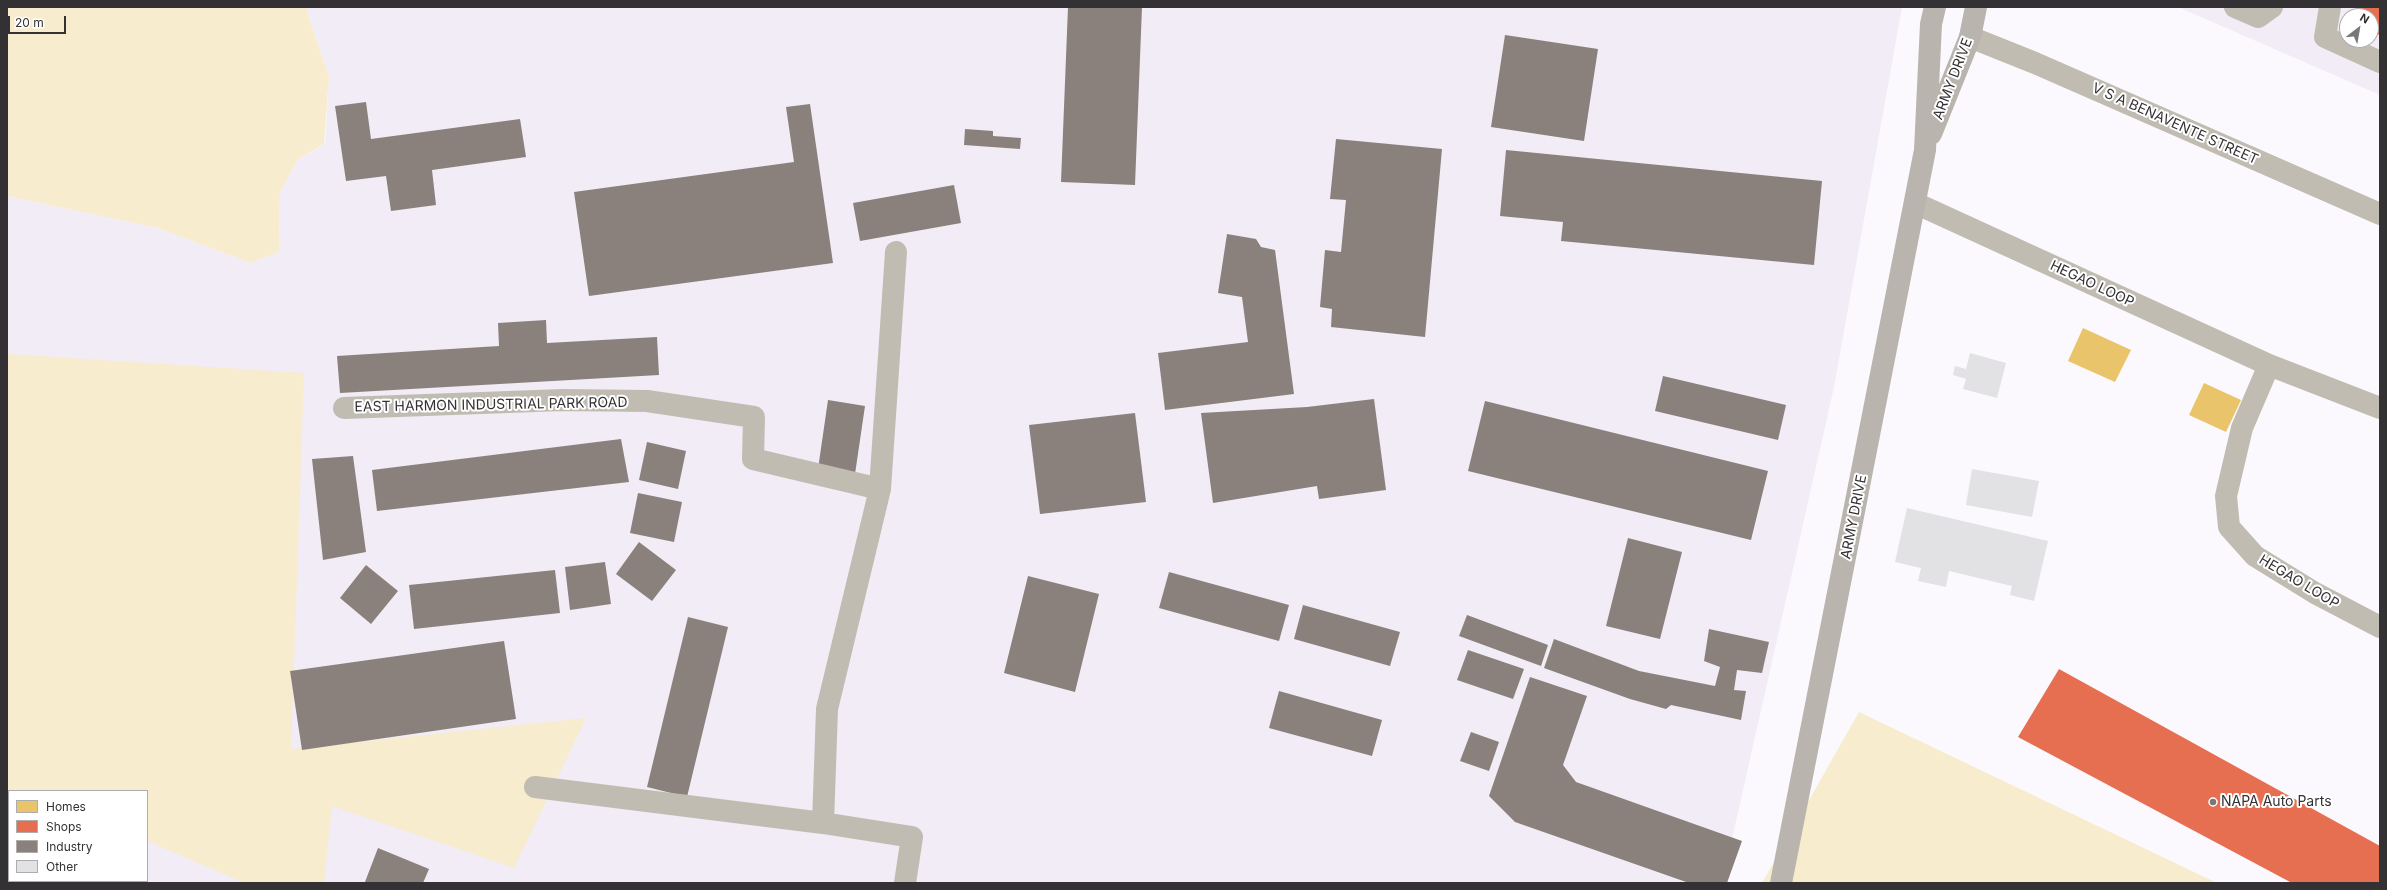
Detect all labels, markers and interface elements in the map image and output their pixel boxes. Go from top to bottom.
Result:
scale bar [10,8,68,34]
north arrow [2339,8,2379,48]
text: N [2357,10,2372,27]
text: 20 m [15,15,44,30]
street label: ARMY DRIVE [1930,36,1976,122]
street label: V S A BENAVENTE STREET [2089,80,2261,168]
street label: HEGAO LOOP [2047,257,2137,311]
street label: EAST HARMON INDUSTRIAL PARK ROAD [354,394,628,416]
street label: ARMY DRIVE [1838,473,1870,561]
street label: HEGAO LOOP [2256,551,2342,613]
legend [8,790,148,882]
place label: NAPA Auto Parts [2221,794,2332,810]
marker: NAPA Auto Parts [2208,797,2218,807]
text: Homes [46,799,86,814]
text: Shops [46,819,82,834]
text: Industry [46,839,92,854]
text: Other [46,859,78,874]

